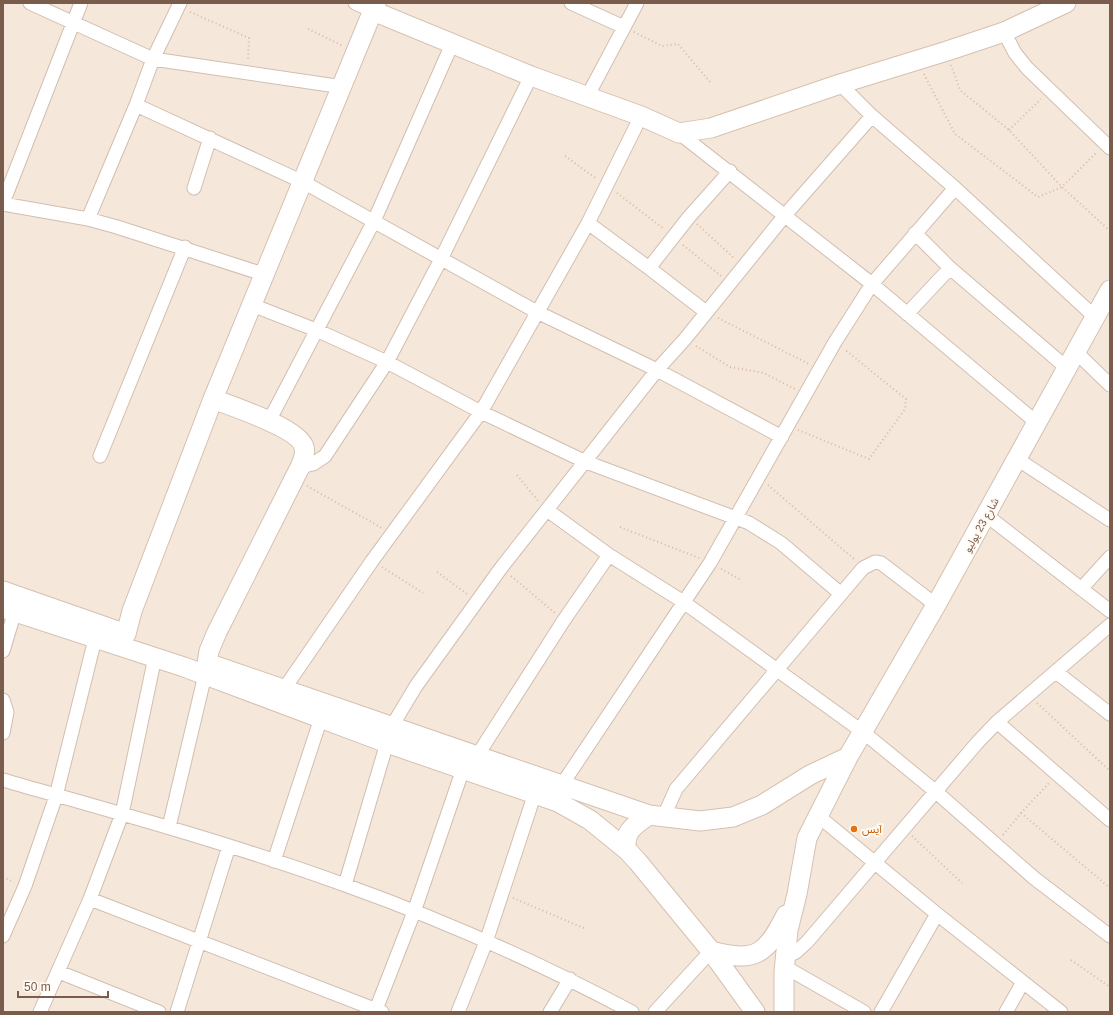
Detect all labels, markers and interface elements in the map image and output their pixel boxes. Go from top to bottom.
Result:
street label: شارع 23 يوليو [961,495,1003,555]
place label: آيس [862,823,883,836]
marker: آيس [849,824,859,834]
scale bar [18,973,108,999]
text: 50 m [24,980,51,994]

